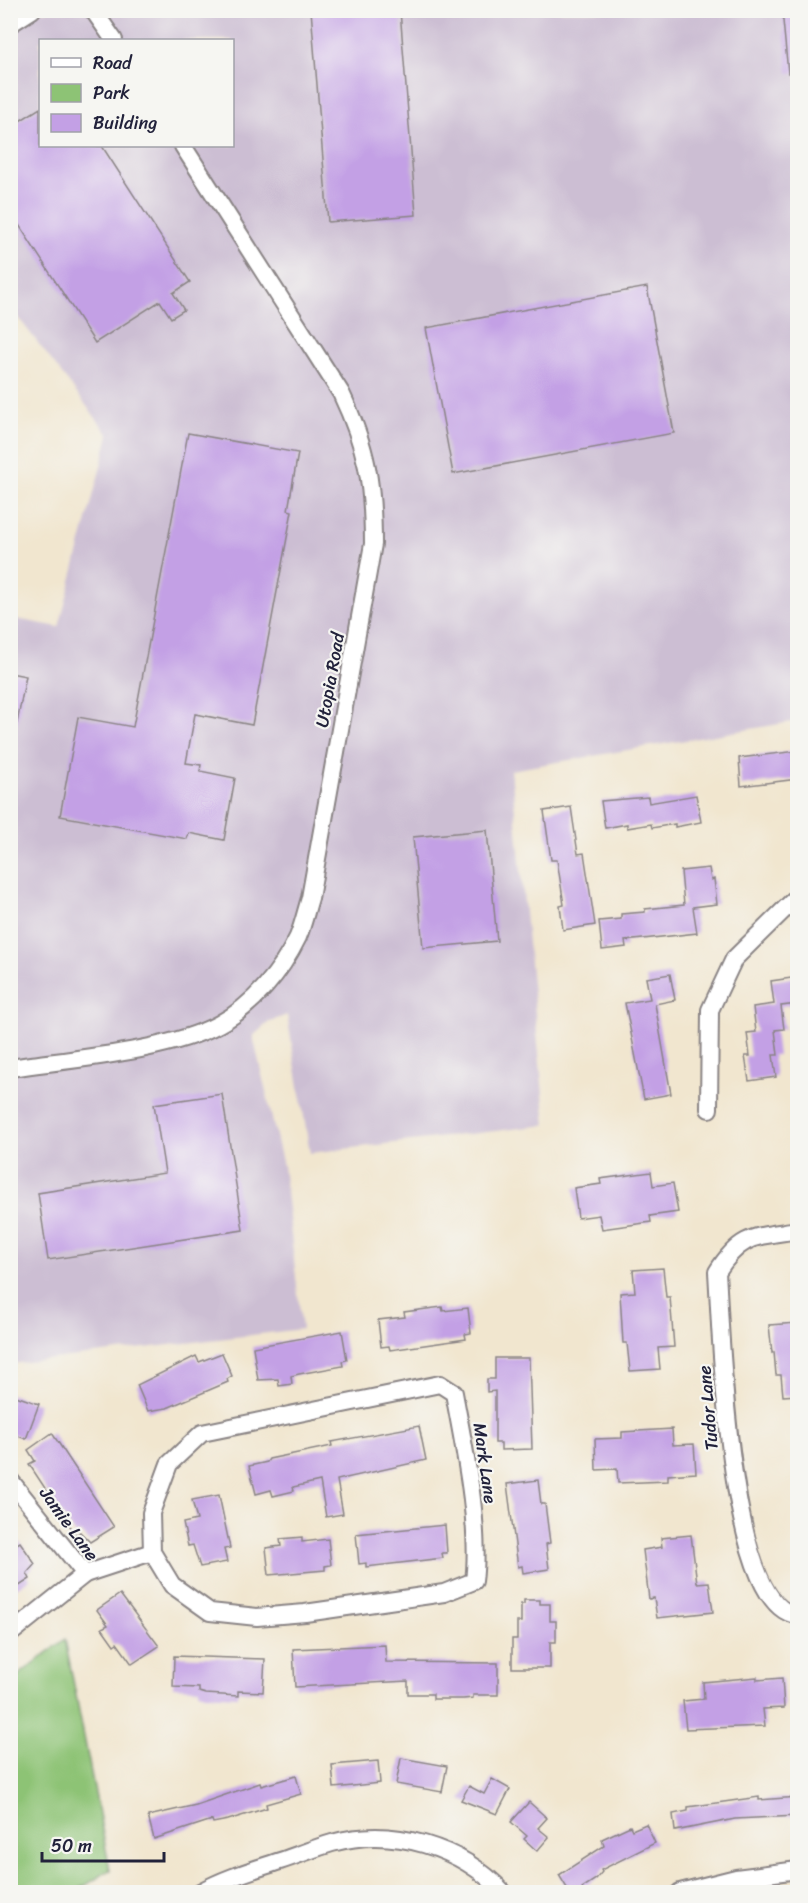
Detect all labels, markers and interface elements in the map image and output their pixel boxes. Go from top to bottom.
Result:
legend [39,39,234,147]
text: Road [93,47,133,79]
text: Park [93,77,130,109]
text: Building [93,107,157,139]
street label: Utopia Road [306,629,354,730]
street label: Tudor Lane [688,1364,728,1452]
street label: Mark Lane [464,1421,507,1506]
street label: Jamie Lane [30,1479,107,1568]
scale bar [42,1825,164,1863]
text: 50 m [51,1830,92,1862]

